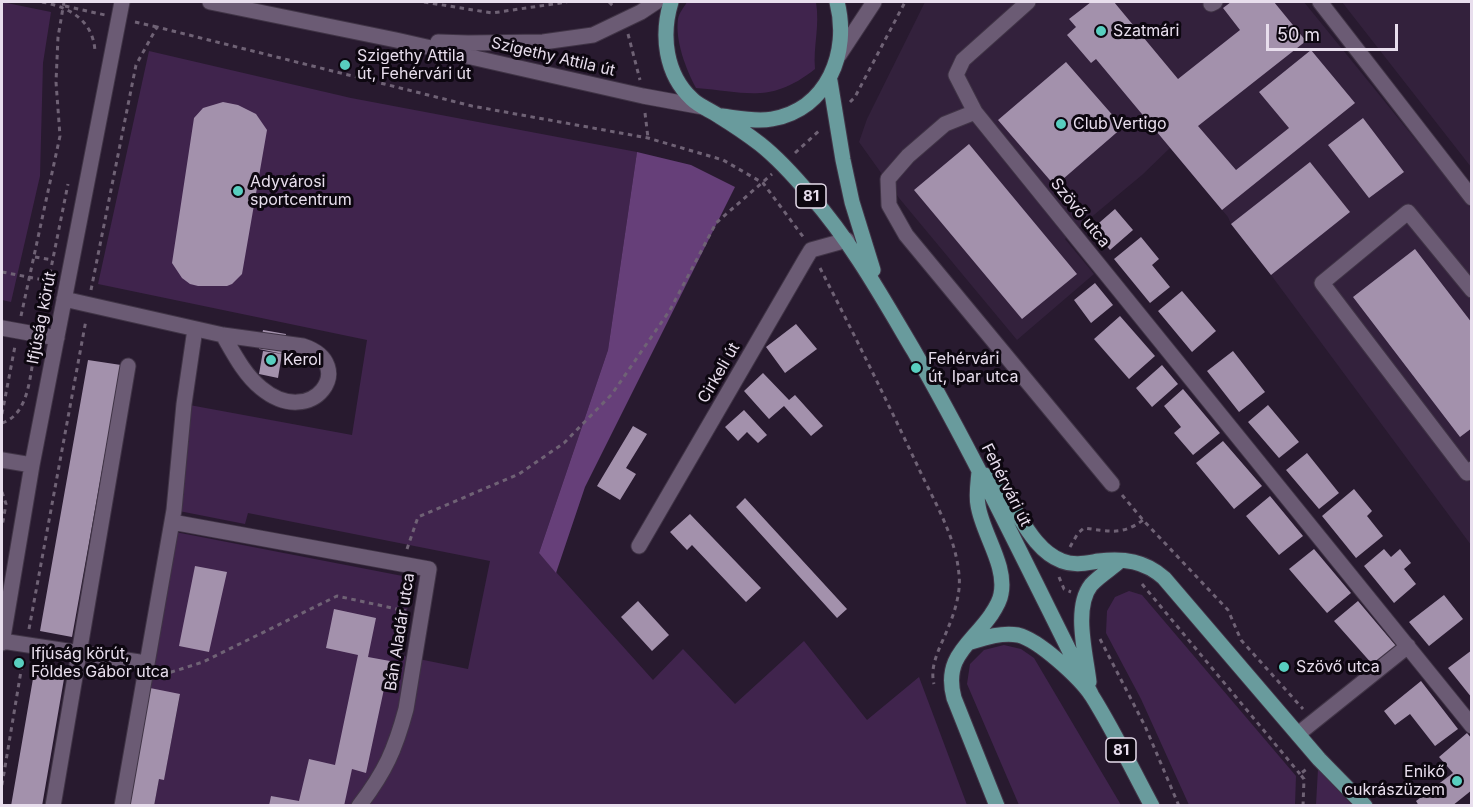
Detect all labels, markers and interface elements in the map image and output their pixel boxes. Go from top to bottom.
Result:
scale bar [1269,12,1401,50]
place label: Szatmári [1113,21,1179,41]
marker: Szatmári [1094,24,1108,38]
text: 50 m [1277,24,1320,45]
street label: Szigethy Attila út [489,33,617,81]
place label: Szigethy Attila út, Fehérvári út [357,46,471,84]
marker: Szigethy Attila út, Fehérvári út [338,58,352,72]
place label: Club Vertigo [1073,114,1167,134]
marker: Club Vertigo [1054,117,1068,131]
place label: Adyvárosi sportcentrum [250,172,352,210]
street label: Szövő utca [1046,174,1114,252]
marker: Adyvárosi sportcentrum [231,184,245,198]
road number: 81 [796,184,826,208]
street label: Ifjúság körút [24,270,60,366]
street label: Cirkeli út [694,339,744,407]
place label: Fehérvári út, Ipar utca [928,349,1018,387]
place label: Kerol [283,350,322,370]
marker: Kerol [264,353,278,367]
marker: Fehérvári út, Ipar utca [909,361,923,375]
street label: Fehérvári út [977,440,1035,530]
street label: Bán Aladár utca [381,572,419,692]
place label: Ifjúság körút, Földes Gábor utca [31,644,169,682]
marker: Ifjúság körút, Földes Gábor utca [12,656,26,670]
place label: Szövő utca [1296,657,1380,677]
marker: Szövő utca [1277,660,1291,674]
road number: 81 [1106,738,1136,762]
place label: Enikő cukrászüzem [1344,762,1445,800]
marker: Enikő cukrászüzem [1450,774,1464,788]

